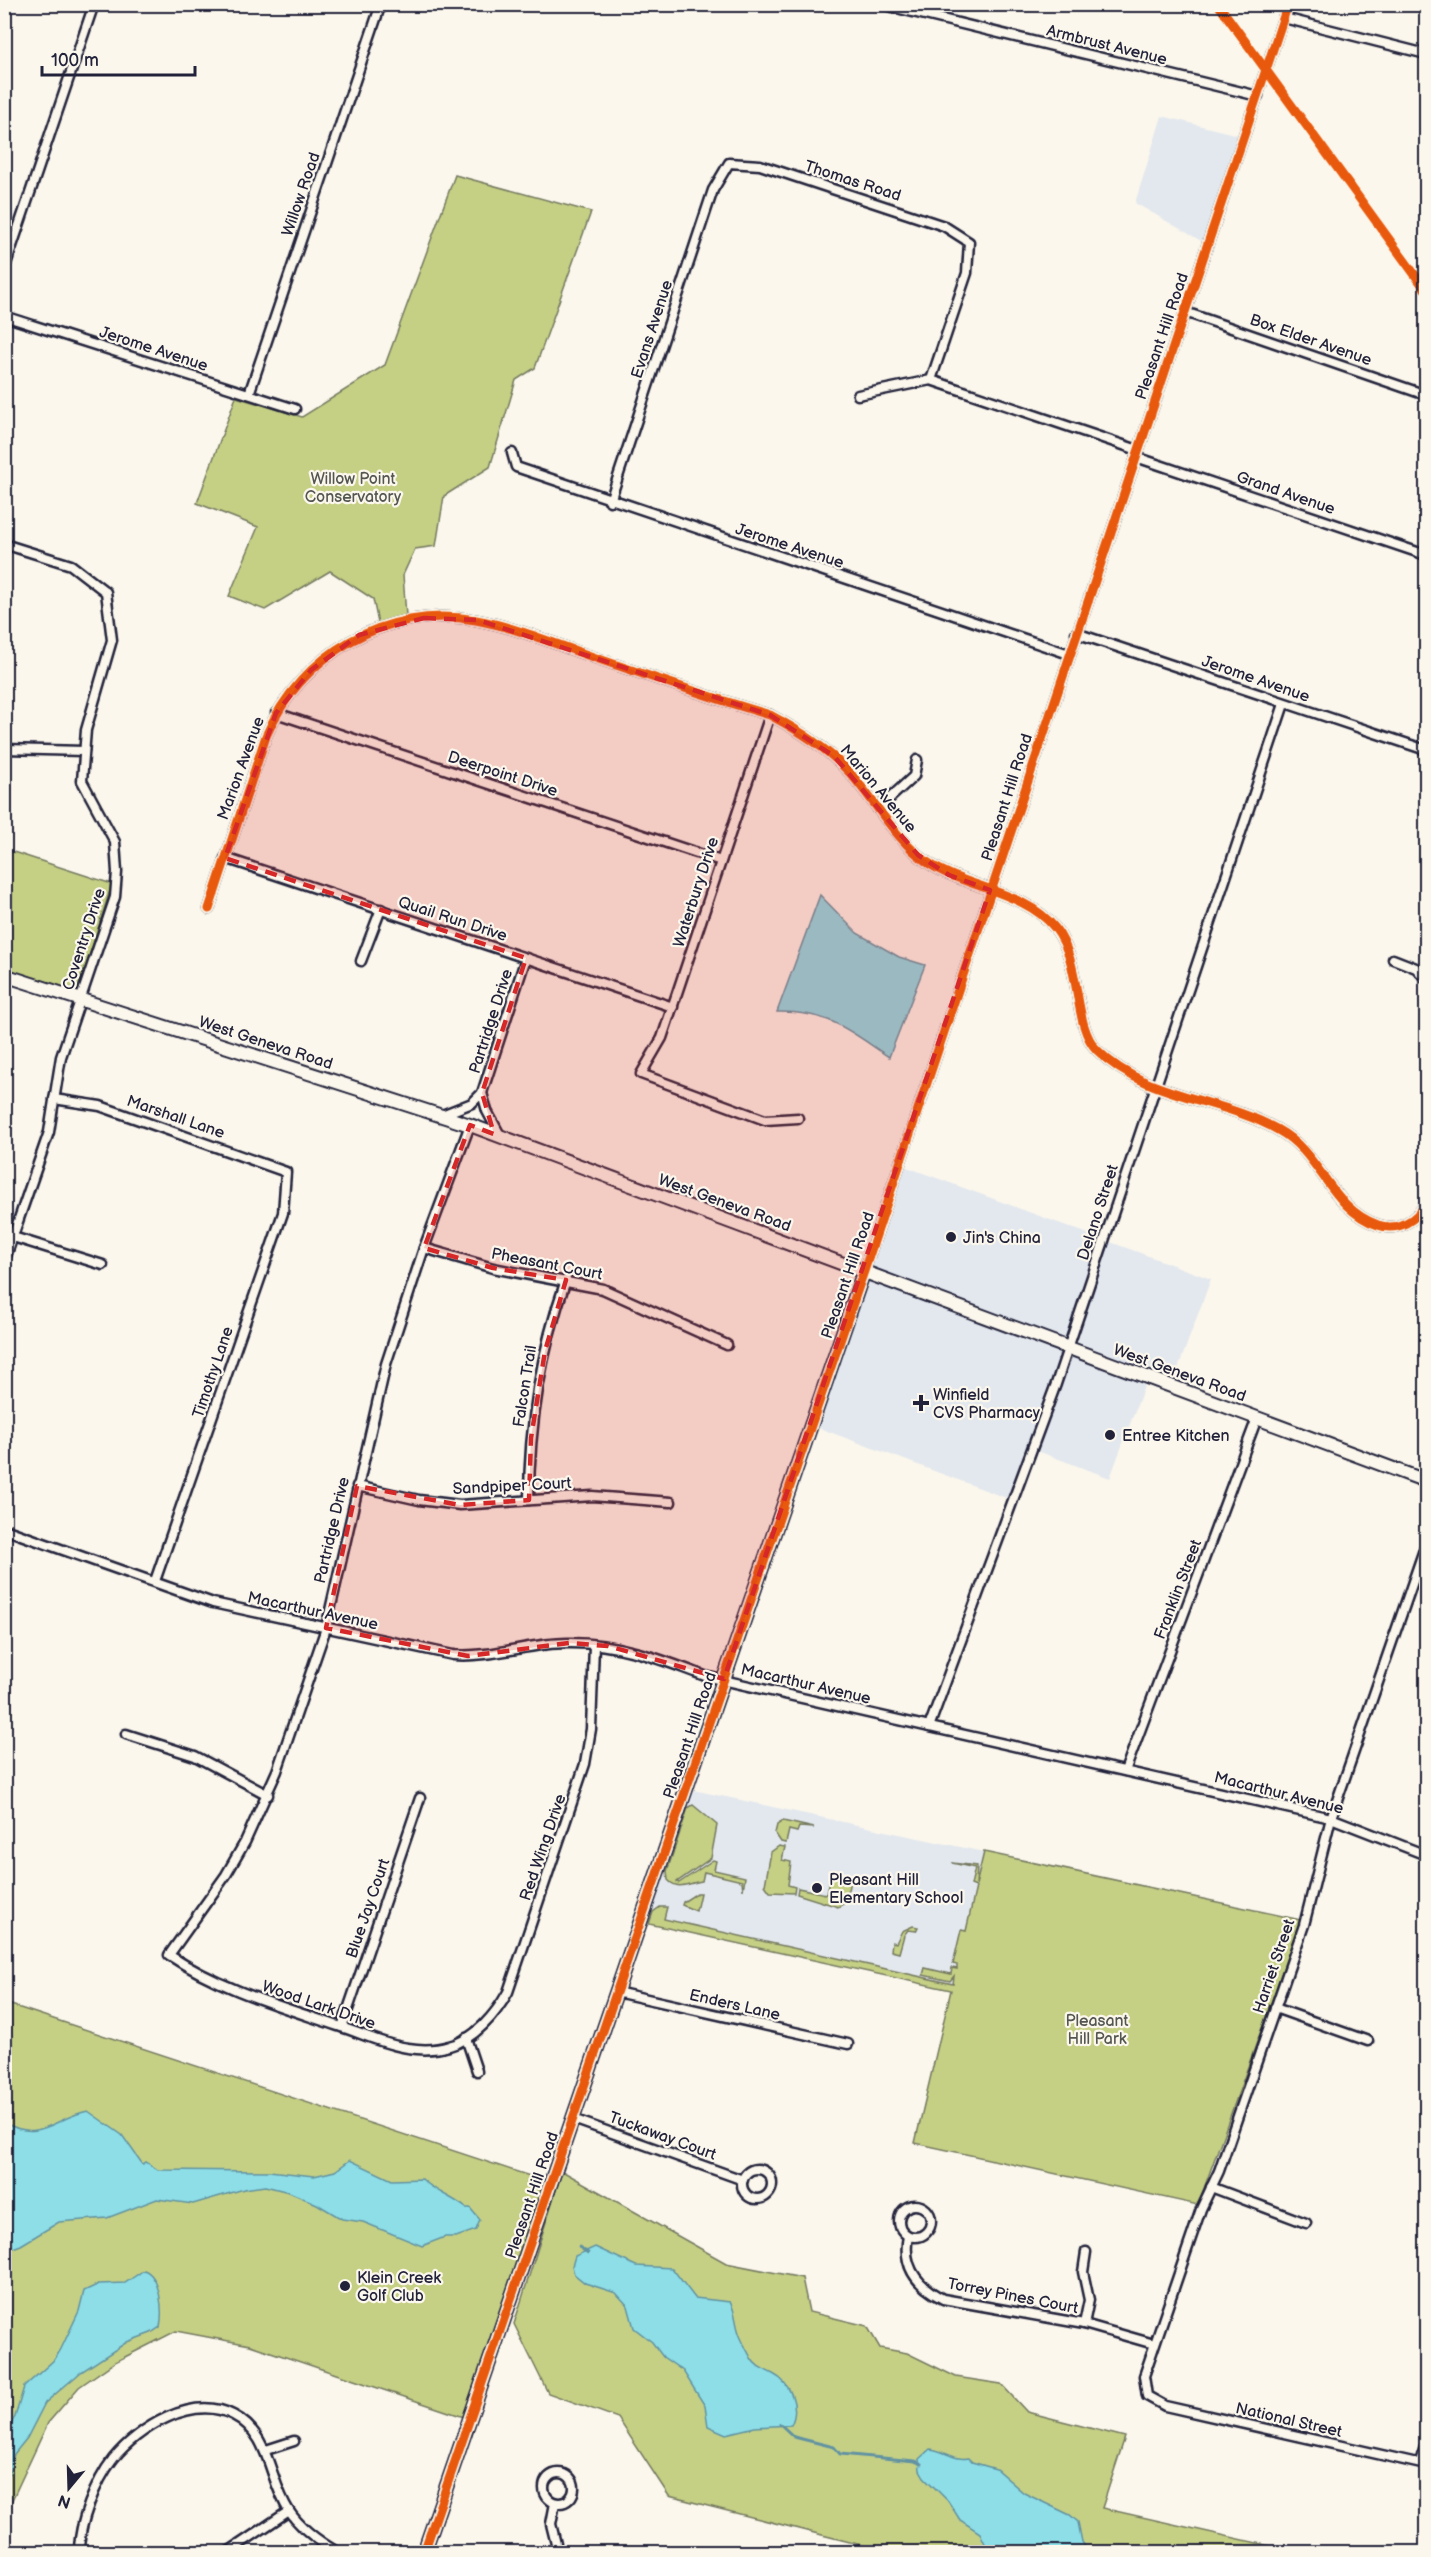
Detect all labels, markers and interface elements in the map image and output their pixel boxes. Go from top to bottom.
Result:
street label: Armbrust Avenue [1044,21,1169,70]
scale bar [42,39,195,77]
text: 100 m [51,50,99,71]
street label: Willow Road [278,150,325,239]
street label: Thomas Road [802,157,903,206]
street label: Pleasant Hill Road [1132,271,1193,402]
street label: Evans Avenue [628,278,677,381]
street label: Box Elder Avenue [1247,311,1375,370]
street label: Jerome Avenue [97,323,211,376]
street label: Grand Avenue [1234,468,1338,519]
park label: Willow Point Conservatory [305,470,402,507]
street label: Jerome Avenue [733,520,847,573]
street label: Jerome Avenue [1199,652,1312,707]
street label: Marion Avenue [214,714,269,823]
street label: Pleasant Hill Road [978,731,1037,864]
street label: Marion Avenue [836,741,920,837]
street label: Deerpoint Drive [445,748,560,801]
street label: Waterbury Drive [670,834,723,950]
street label: Coventry Drive [59,886,110,993]
street label: Quail Run Drive [396,893,510,946]
street label: Partridge Drive [466,966,517,1076]
street label: West Geneva Road [196,1013,335,1074]
street label: Marshall Lane [124,1092,227,1143]
street label: Delano Street [1074,1162,1123,1263]
street label: West Geneva Road [656,1171,793,1236]
street label: Pleasant Hill Road [818,1210,879,1341]
place label: Jin's China [963,1229,1041,1248]
marker: Jin's China [944,1230,958,1244]
street label: Pheasant Court [490,1244,604,1285]
street label: Timothy Lane [189,1324,238,1421]
street label: West Geneva Road [1111,1341,1248,1406]
street label: Falcon Trail [510,1344,541,1429]
place label: Winfield CVS Pharmacy [933,1386,1041,1423]
marker: Winfield CVS Pharmacy [914,1396,928,1410]
place label: Entree Kitchen [1122,1427,1230,1446]
marker: Entree Kitchen [1103,1428,1117,1442]
street label: Sandpiper Court [452,1474,572,1499]
street label: Partridge Drive [311,1475,354,1585]
street label: Franklin Street [1151,1537,1206,1642]
street label: Macarthur Avenue [246,1588,380,1635]
street label: Macarthur Avenue [739,1660,873,1709]
street label: Pleasant Hill Road [660,1670,721,1801]
street label: Macarthur Avenue [1212,1768,1346,1819]
street label: Red Wing Drive [516,1791,571,1903]
street label: Blue Jay Court [342,1856,394,1961]
place label: Pleasant Hill Elementary School [829,1871,963,1908]
marker: Pleasant Hill Elementary School [810,1881,824,1895]
street label: Harriet Street [1249,1917,1299,2016]
street label: Wood Lark Drive [259,1977,378,2034]
street label: Enders Lane [687,1986,782,2025]
park label: Pleasant Hill Park [1066,2012,1129,2049]
street label: Tuckaway Court [606,2108,719,2165]
street label: Pleasant Hill Road [502,2130,563,2261]
place label: Klein Creek Golf Club [357,2269,441,2306]
street label: Torrey Pines Court [946,2274,1080,2318]
marker: Klein Creek Golf Club [338,2279,352,2293]
street label: National Street [1234,2399,1344,2442]
north arrow [39,2458,99,2518]
text: N [56,2490,73,2512]

